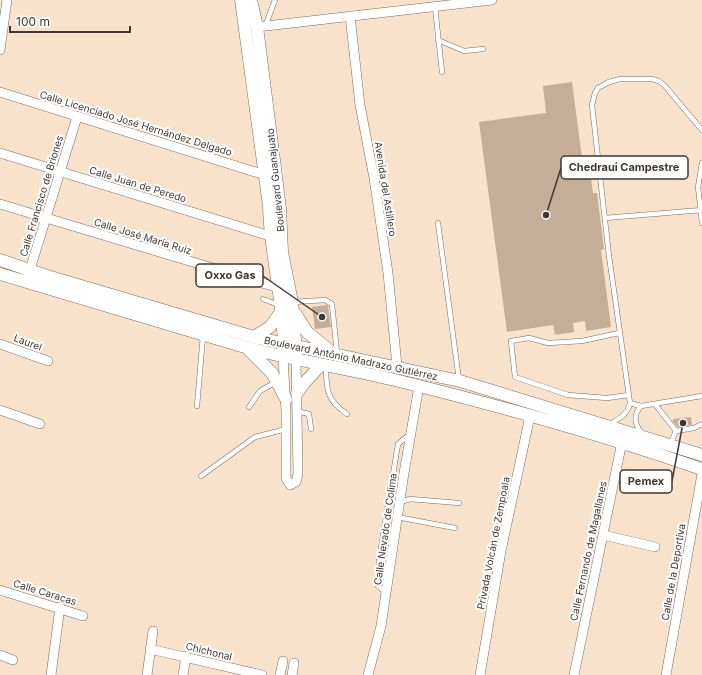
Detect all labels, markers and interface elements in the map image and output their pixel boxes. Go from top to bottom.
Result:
scale bar [10,8,130,34]
text: 100 m [16,14,50,29]
street label: Calle Licenciado José Hernández Delgado [38,88,234,158]
street label: Boulevard Guanajuato [264,128,286,232]
street label: Calle Francisco de Briones [17,134,65,258]
street label: Avenida del Astillero [373,141,399,237]
callout: Chedraui Campestre [561,156,688,179]
text: Chedraui Campestre [569,160,680,174]
street label: Calle Juan de Peredo [88,164,188,204]
street label: Calle José María Ruiz [93,215,193,257]
callout: Oxxo Gas [196,264,263,287]
text: Oxxo Gas [204,268,256,282]
street label: Laurel [12,331,44,353]
street label: Boulevard Antônio Madrazo Gutiérrez [263,334,439,382]
callout: Pemex [620,470,672,493]
street label: Calle Nevado de Colima [371,472,399,586]
text: Pemex [628,474,665,488]
street label: Privada Volcán de Zempoala [474,476,512,610]
street label: Calle Fernando de Magallanes [567,480,609,622]
street label: Calle de la Deportiva [659,523,687,621]
street label: Calle Caracas [12,577,78,607]
street label: Chichonal [185,639,233,663]

